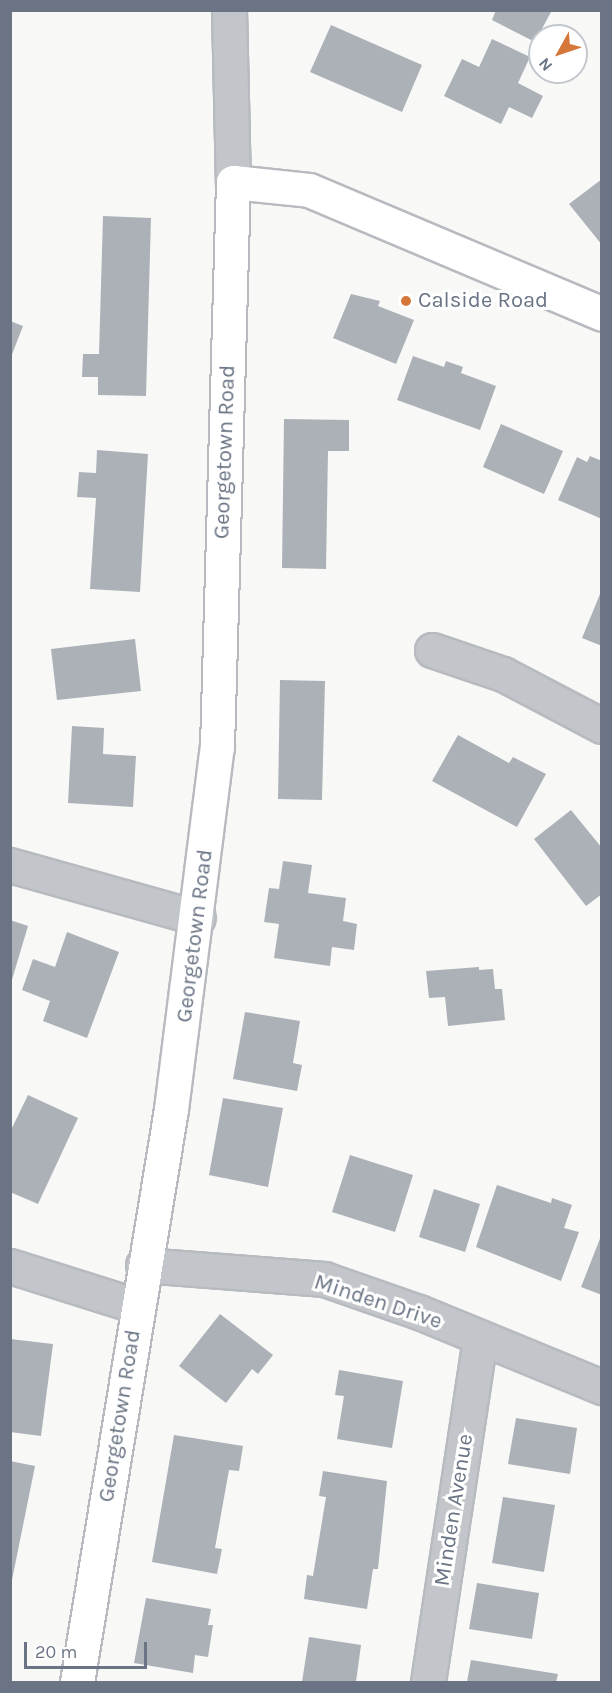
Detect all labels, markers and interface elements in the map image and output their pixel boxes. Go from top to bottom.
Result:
north arrow [528,24,588,84]
text: N [534,54,556,75]
place label: Calside Road [418,288,548,314]
marker: Calside Road [399,294,413,308]
street label: Georgetown Road [209,364,241,540]
street label: Georgetown Road [171,848,219,1024]
street label: Minden Drive [311,1269,445,1335]
street label: Georgetown Road [93,1328,147,1504]
street label: Minden Avenue [429,1432,479,1588]
scale bar [27,1630,150,1668]
text: 20 m [35,1641,77,1663]

